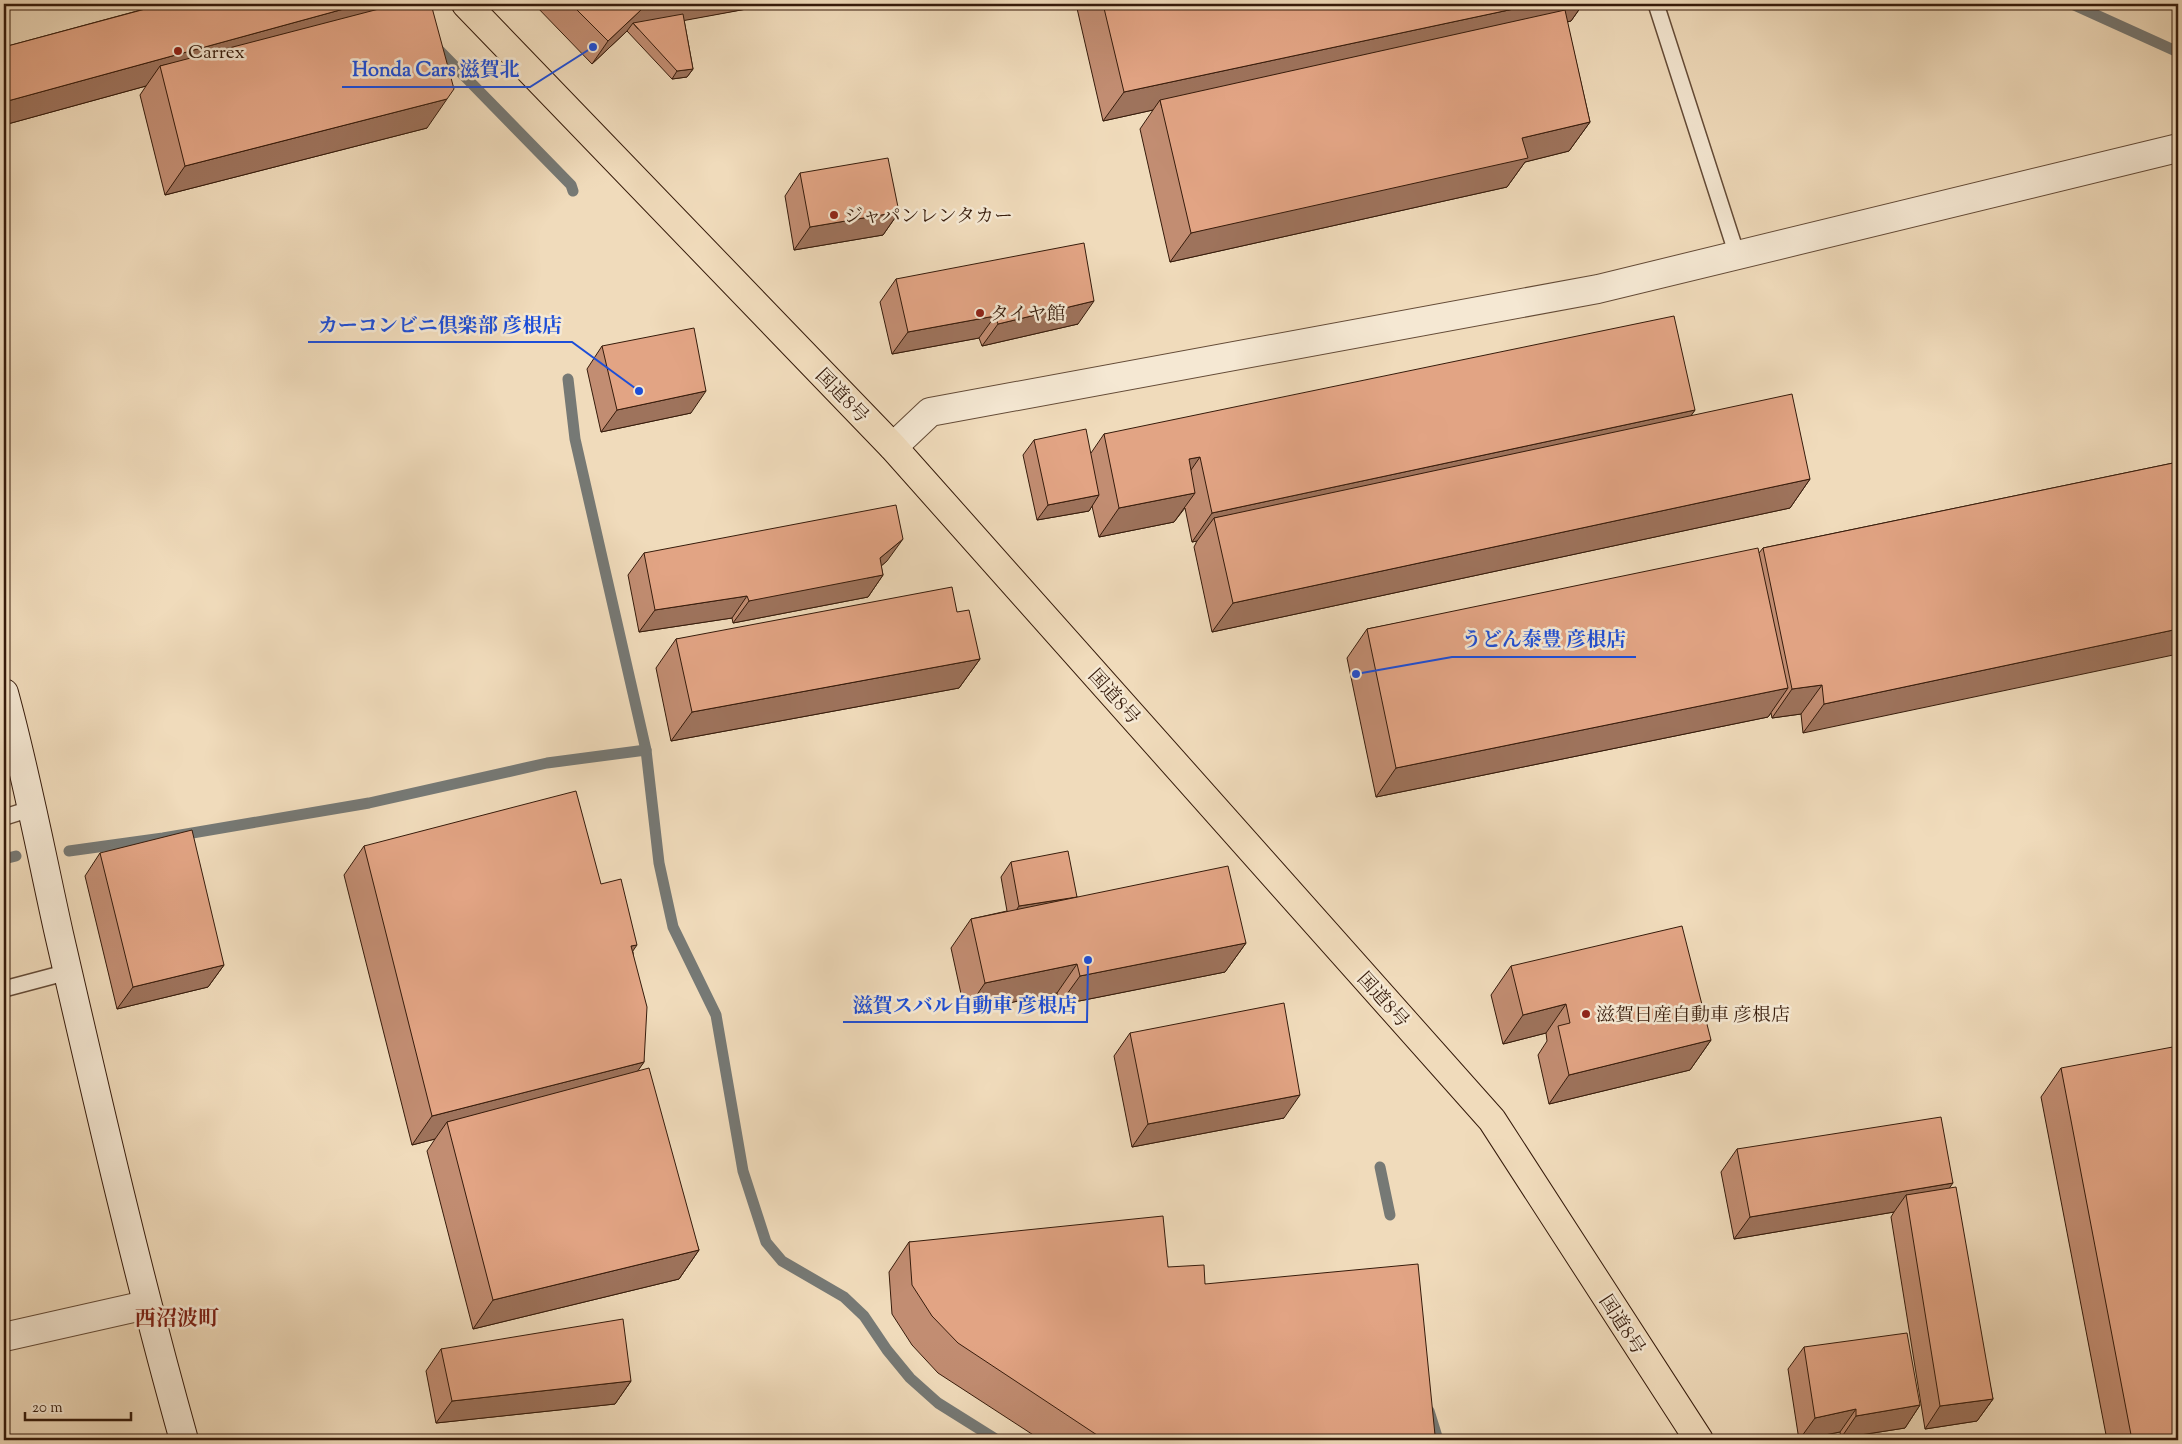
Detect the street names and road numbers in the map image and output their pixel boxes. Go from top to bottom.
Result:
street label: 国道8号 [808,363,874,430]
street label: 国道8号 [1081,664,1145,731]
street label: 国道8号 [1350,967,1414,1034]
street label: 国道8号 [1591,1290,1650,1361]

